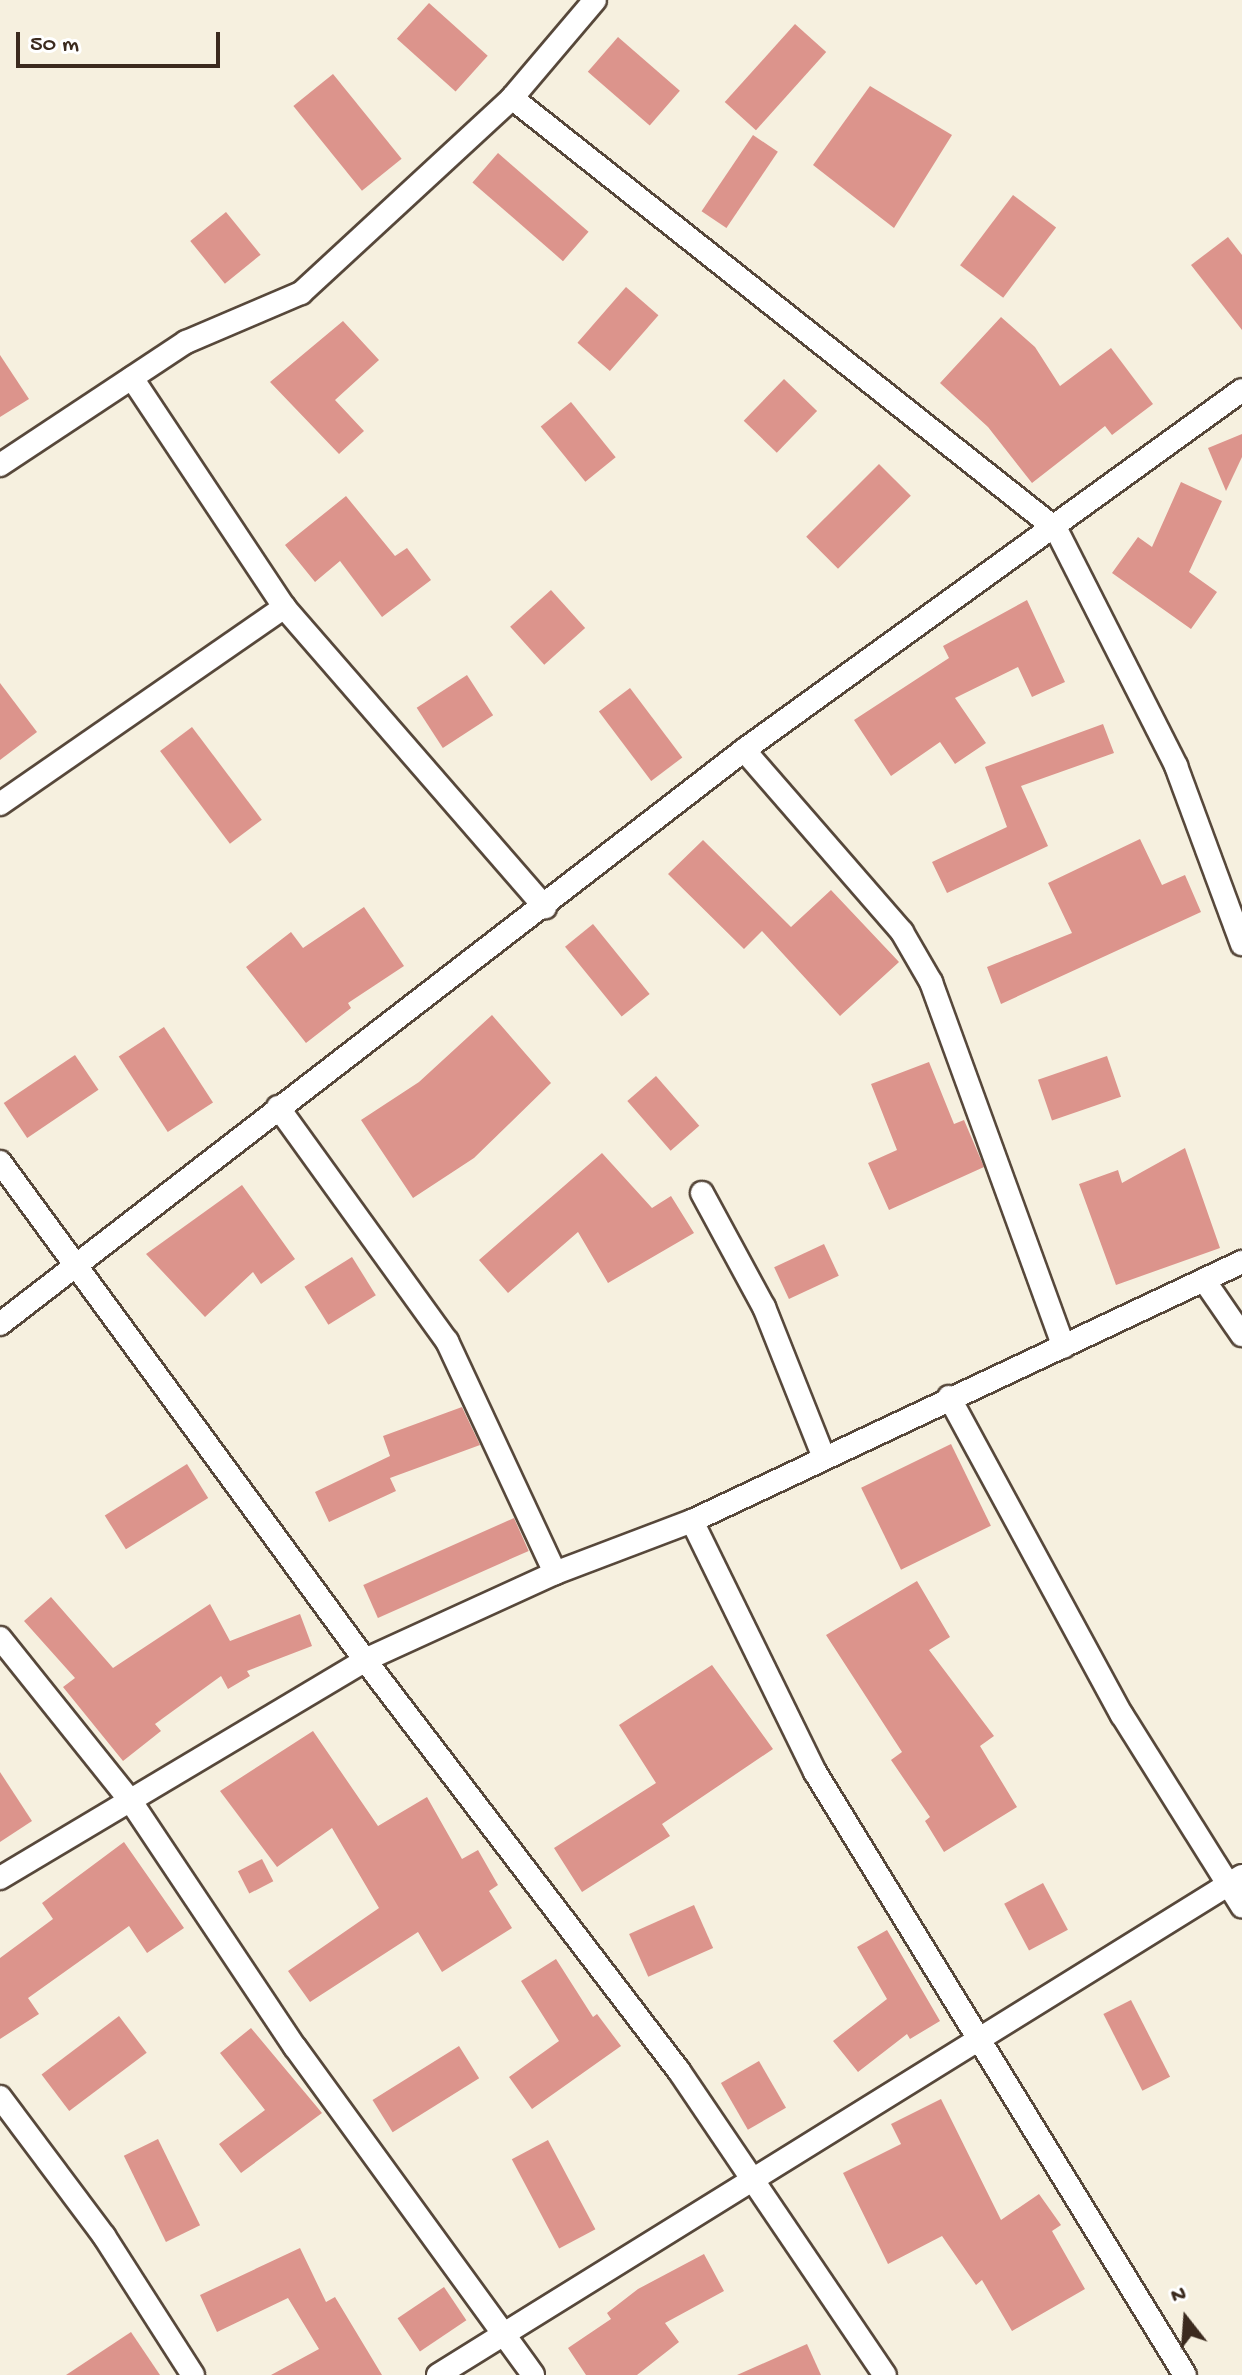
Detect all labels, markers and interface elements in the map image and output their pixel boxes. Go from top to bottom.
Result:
scale bar [20,16,224,66]
text: 50 m [30,31,79,60]
north arrow [1146,2279,1226,2359]
text: N [1168,2282,1190,2311]

